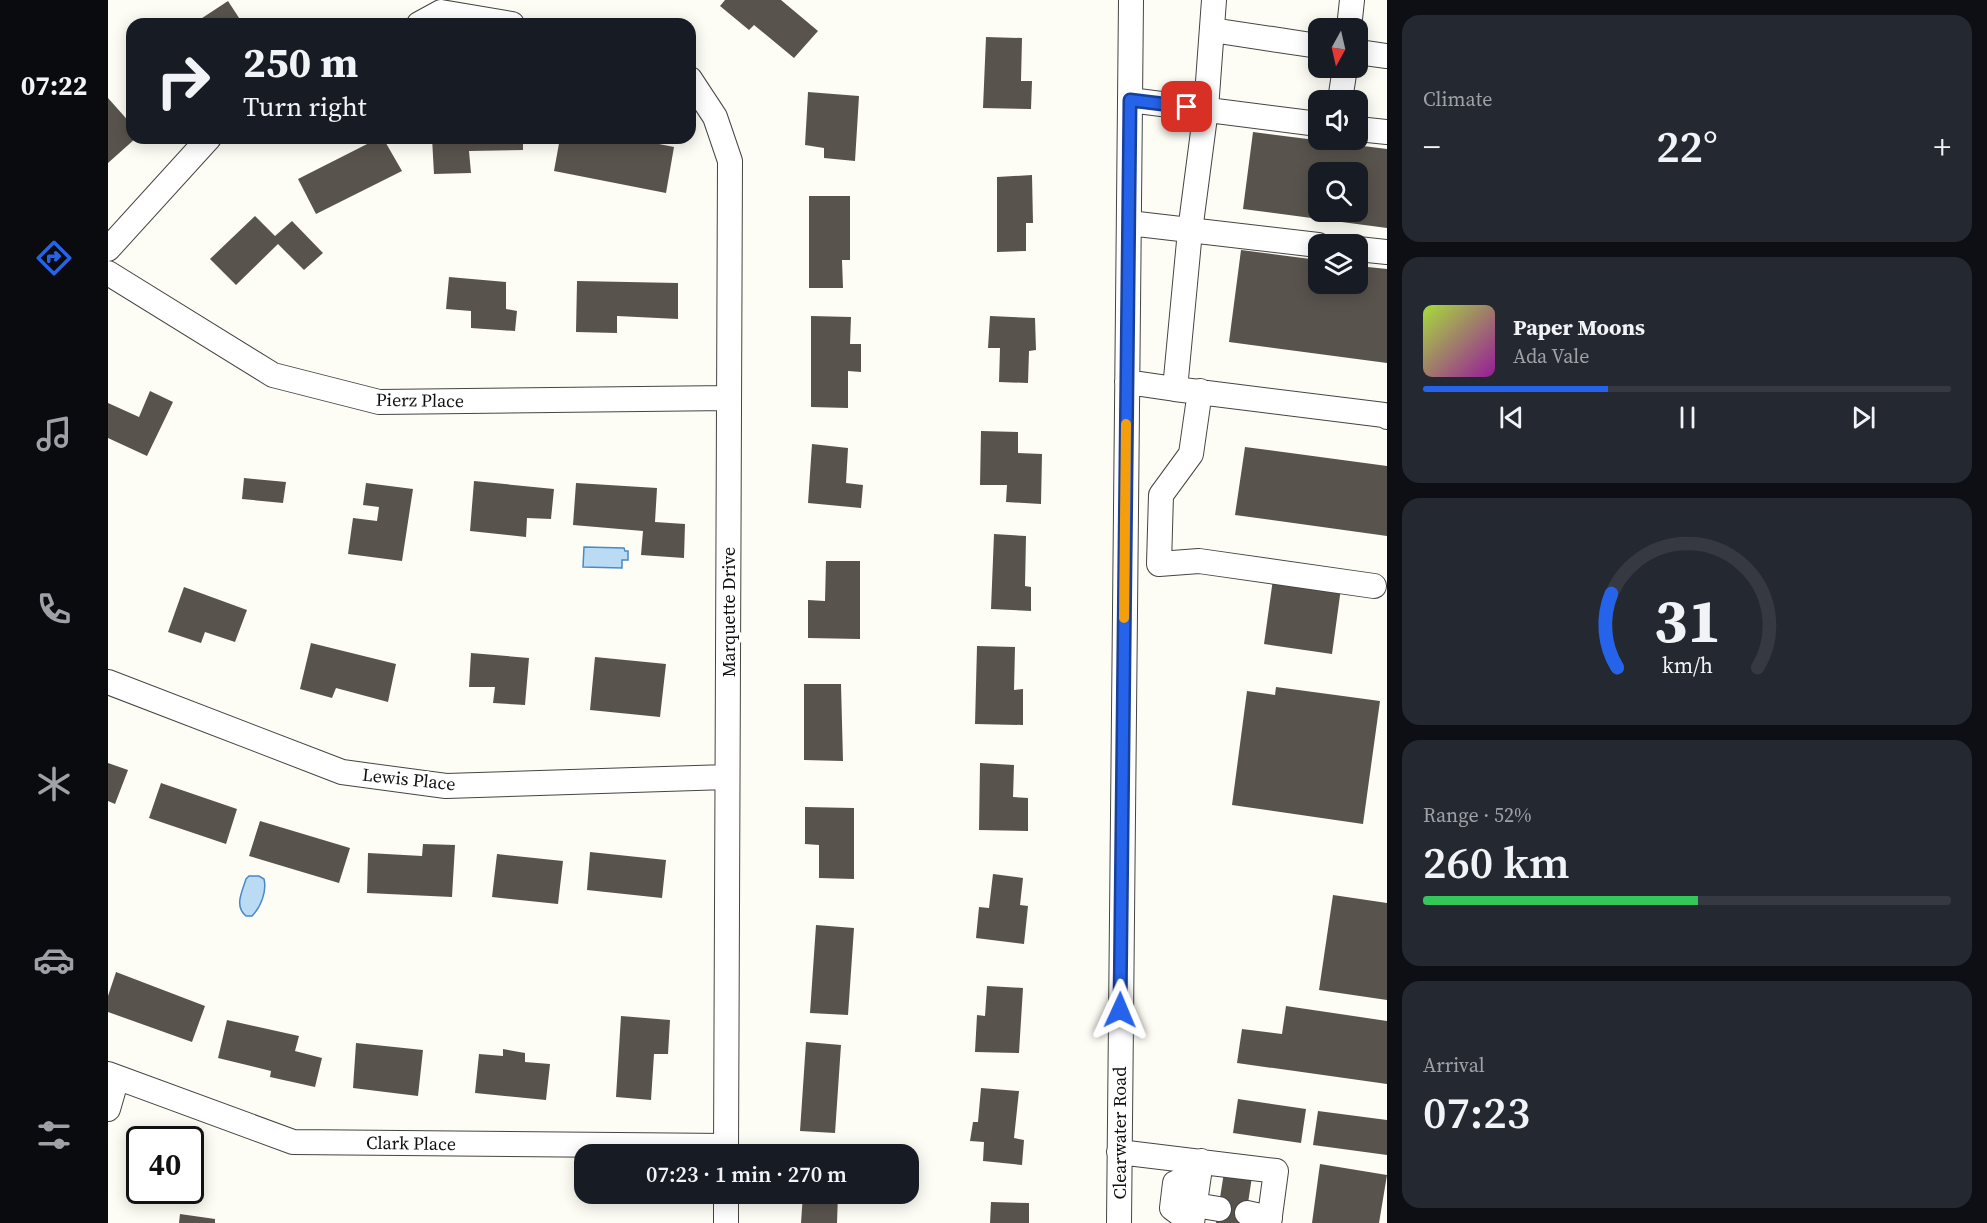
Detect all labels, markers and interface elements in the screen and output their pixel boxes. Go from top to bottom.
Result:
north arrow [1308,18,1368,78]
map controls [1308,18,1368,294]
text: 250 m [243,33,358,91]
icon: right [144,42,222,120]
text: 07:22 [21,67,87,104]
pin [1161,81,1212,132]
text: Climate [1423,85,1492,113]
text: Turn right [243,88,367,125]
icon: arrive [1170,90,1203,123]
button: sound [1308,90,1368,150]
text: 22° [1656,115,1718,177]
text: − [1423,124,1441,169]
text: + [1934,124,1951,169]
button: search [1308,162,1368,222]
button: layers [1308,234,1368,294]
icon: directions [33,237,75,279]
text: Paper Moons [1513,312,1645,342]
text: Ada Vale [1513,342,1589,370]
street label: Pierz Place [376,387,464,413]
icon: previous [1495,401,1528,434]
icon: pause [1671,401,1704,434]
icon: next [1847,401,1880,434]
icon: music [33,413,75,455]
street label: Marquette Drive [716,547,741,677]
text: 31 [1653,578,1721,664]
icon: phone [33,588,75,630]
text: km/h [1661,652,1713,681]
street label: Lewis Place [361,762,457,796]
icon: climate [33,763,75,805]
text: Range · 52% [1423,801,1532,829]
text: 260 km [1423,831,1570,893]
icon: car [33,939,75,981]
position arrow [1088,978,1152,1042]
text: Arrival [1423,1051,1485,1079]
street label: Clearwater Road [1107,1067,1132,1199]
text: 07:23 [1423,1081,1530,1143]
icon: filters [33,1114,75,1156]
speed limit sign: 40 [126,1126,204,1204]
street label: Clark Place [366,1130,456,1156]
text: 07:23 · 1 min · 270 m [646,1159,847,1189]

